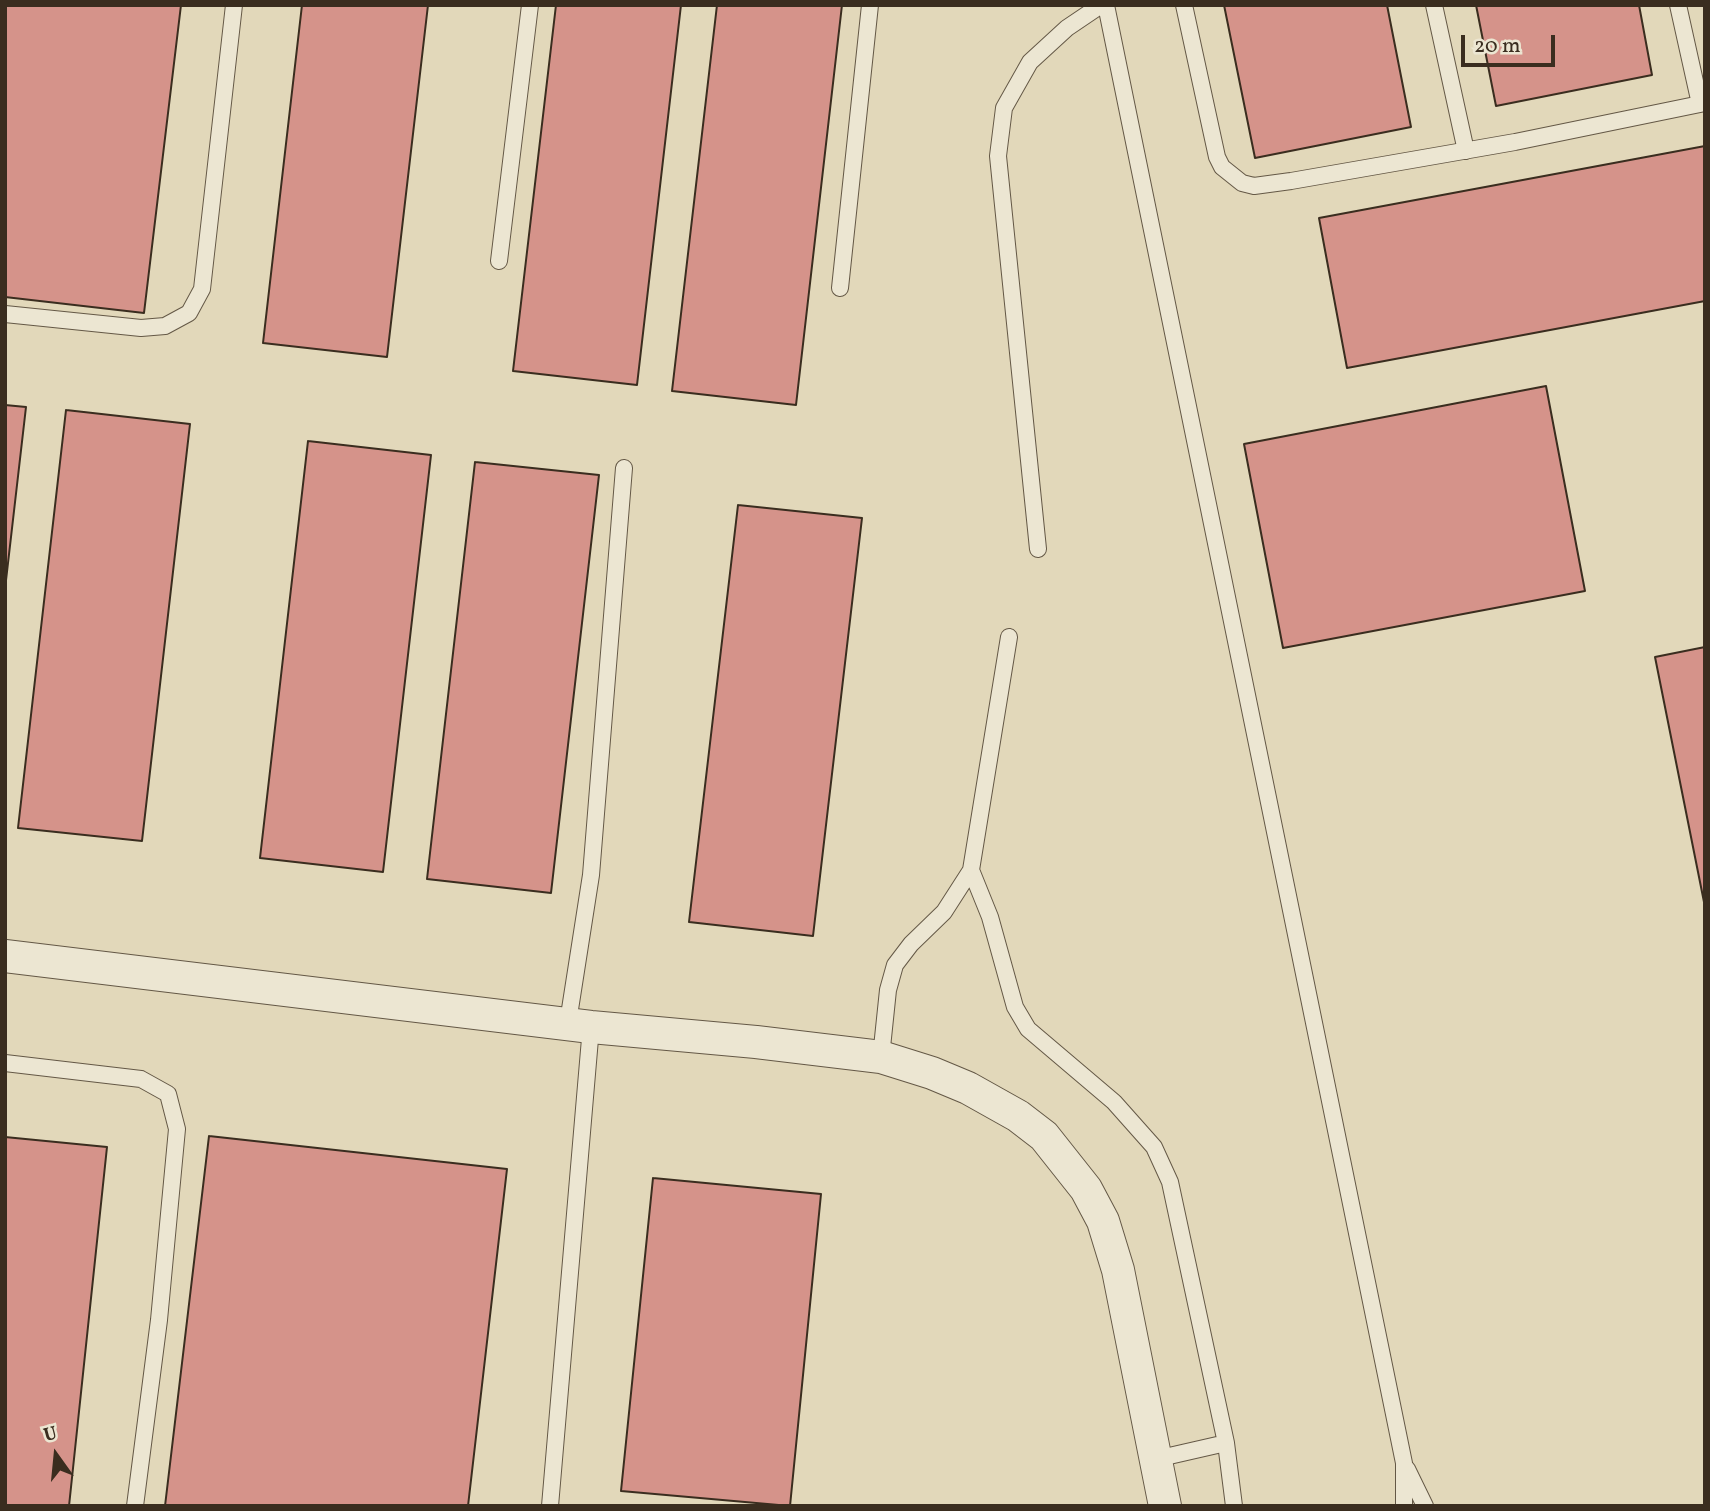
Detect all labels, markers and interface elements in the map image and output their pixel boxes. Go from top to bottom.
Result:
scale bar [1465,21,1560,65]
text: 20 m [1474,32,1520,61]
north arrow [21,1420,91,1490]
text: U [41,1420,60,1449]

